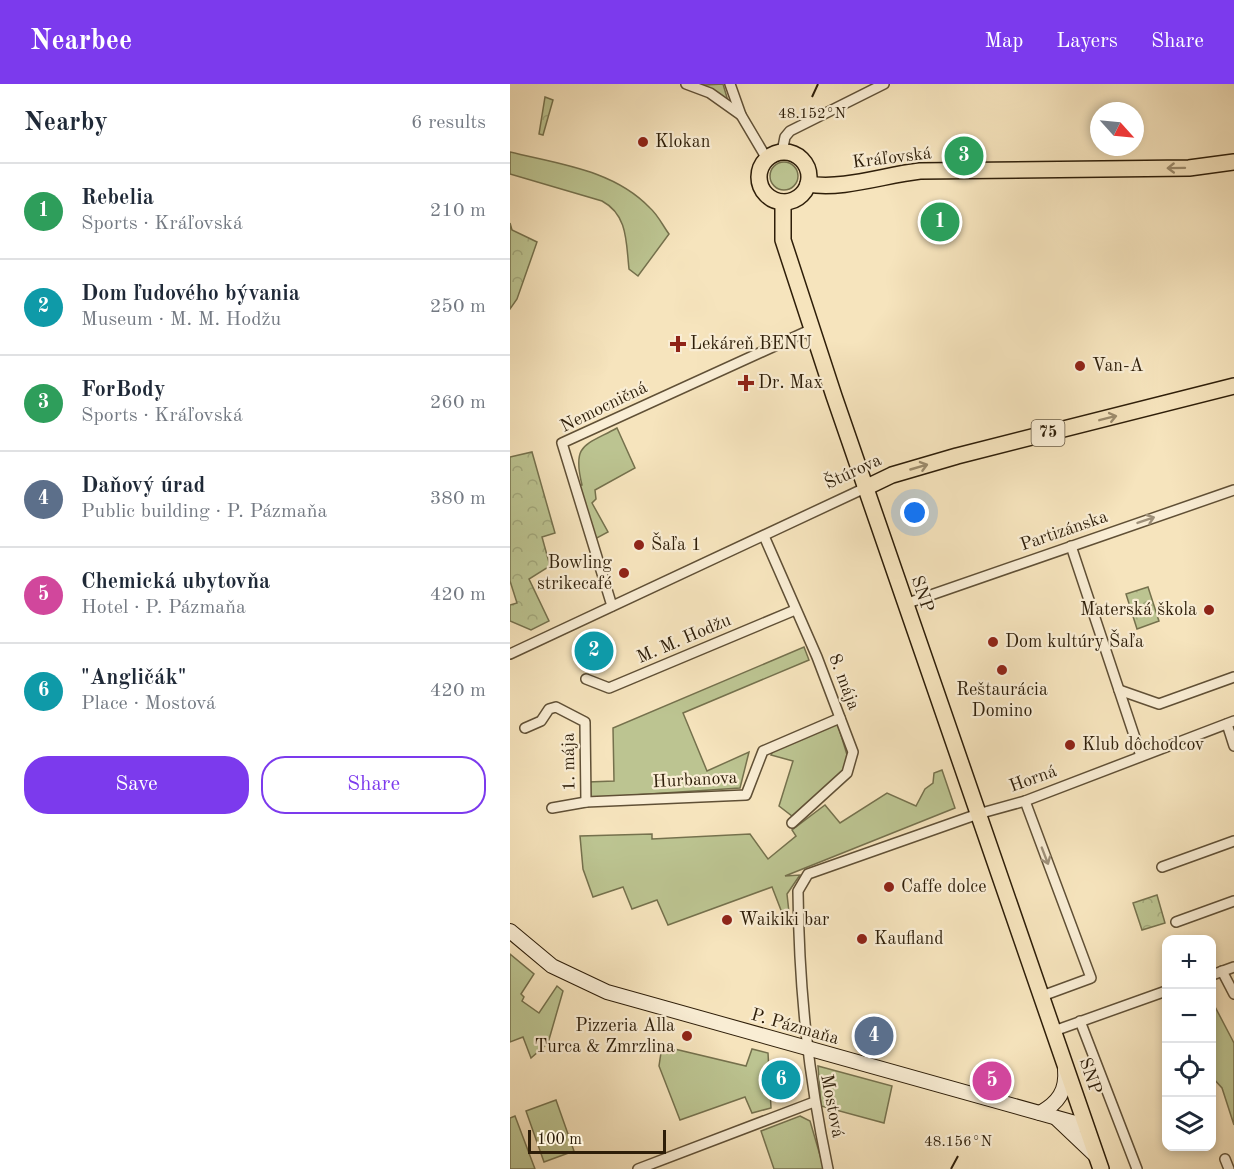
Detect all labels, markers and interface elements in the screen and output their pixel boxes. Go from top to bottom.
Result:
text: Nearbee [30,28,132,56]
text: Map [984,31,1023,52]
text: Layers [1056,31,1118,52]
text: Share [1151,31,1204,52]
north arrow [1090,102,1144,156]
text: 48.152°N [778,107,846,122]
text: Nearby [24,110,108,136]
text: 6 results [411,113,486,133]
place label: Klokan [655,133,711,151]
pin: 3 [944,134,984,178]
marker: Klokan [636,135,650,149]
street label: Kráľovská [851,144,933,172]
one-way arrow [1166,163,1186,174]
text: Rebelia [81,187,154,209]
pin: 1 [920,200,960,244]
text: 1 [38,201,49,221]
text: 210 m [430,201,486,221]
text: Sports · Kráľovská [81,214,243,234]
text: Dom ľudového bývania [81,283,300,305]
text: 2 [38,297,49,317]
text: 250 m [430,297,486,317]
text: Museum · M. M. Hodžu [81,310,281,330]
place label: Lekáreň BENU [690,335,812,353]
marker: Lekáreň BENU [671,337,685,351]
place label: Van-A [1092,357,1144,375]
marker: Van-A [1073,359,1087,373]
place label: Dr. Max [758,374,823,392]
marker: Dr. Max [739,376,753,390]
street label: Nemocničná [558,378,650,436]
text: ForBody [81,379,165,401]
text: 3 [38,393,49,413]
text: 260 m [430,393,486,413]
text: Sports · Kráľovská [81,406,243,426]
one-way arrow [1098,412,1117,423]
road number: 75 [1032,420,1064,446]
street label: Štúrova [820,446,884,493]
one-way arrow [909,461,928,472]
text: Daňový úrad [81,475,205,497]
text: 4 [38,489,49,509]
text: 380 m [430,489,486,509]
your location [900,498,929,527]
text: Public building · P. Pázmaňa [81,502,327,522]
street label: Partizánska [1018,508,1110,554]
one-way arrow [1136,514,1155,525]
place label: Šaľa 1 [651,531,701,554]
marker: Šaľa 1 [632,538,646,552]
place label: Bowling strikecafé [537,554,612,593]
marker: Bowling strikecafé [617,566,631,580]
text: Chemická ubytovňa [81,571,270,593]
street label: SNP [907,573,937,615]
text: 5 [38,585,49,605]
text: 420 m [430,585,486,605]
text: Hotel · P. Pázmaňa [81,598,246,618]
place label: Materská škola [1080,601,1197,619]
marker: Materská škola [1202,603,1216,617]
street label: M. M. Hodžu [634,611,734,667]
pin: 2 [574,628,614,674]
place label: Dom kultúry Šaľa [1005,628,1144,651]
marker: Dom kultúry Šaľa [986,635,1000,649]
street label: 8. mája [825,652,863,713]
marker: Reštaurácia Domino [995,663,1009,677]
text: "Angličák" [81,667,186,689]
text: 6 [38,681,49,701]
text: 420 m [430,681,486,701]
place label: Reštaurácia Domino [956,681,1048,720]
text: Place · Mostová [81,694,216,714]
street label: 1. mája [559,733,579,791]
place label: Klub dôchodcov [1082,736,1205,754]
marker: Klub dôchodcov [1063,738,1077,752]
button: Save [24,756,249,814]
button: Share [261,756,486,814]
street label: Horná [1007,762,1059,796]
street label: Hurbanova [652,769,738,791]
one-way arrow [1041,846,1052,865]
place label: Caffe dolce [901,878,986,896]
marker: Caffe dolce [882,880,896,894]
place label: Waikiki bar [739,911,830,929]
marker: Waikiki bar [720,913,734,927]
place label: Kaufland [874,930,944,948]
marker: Kaufland [855,932,869,946]
map controls [1162,935,1216,1151]
button: + [1162,935,1216,989]
button: − [1162,989,1216,1043]
street label: P. Pázmaňa [749,1006,841,1048]
pin: 4 [854,1014,894,1058]
place label: Pizzeria Alla Turca & Zmrzlina [535,1017,675,1056]
marker: Pizzeria Alla Turca & Zmrzlina [680,1029,694,1043]
button: locate [1162,1043,1216,1097]
street label: SNP [1075,1055,1105,1097]
pin: 6 [762,1058,800,1102]
pin: 5 [972,1058,1012,1104]
street label: Mostová [817,1073,847,1139]
button: layers [1162,1097,1216,1151]
scale bar [528,1127,666,1154]
text: 100 m [537,1132,582,1148]
text: 48.156°N [924,1135,992,1150]

